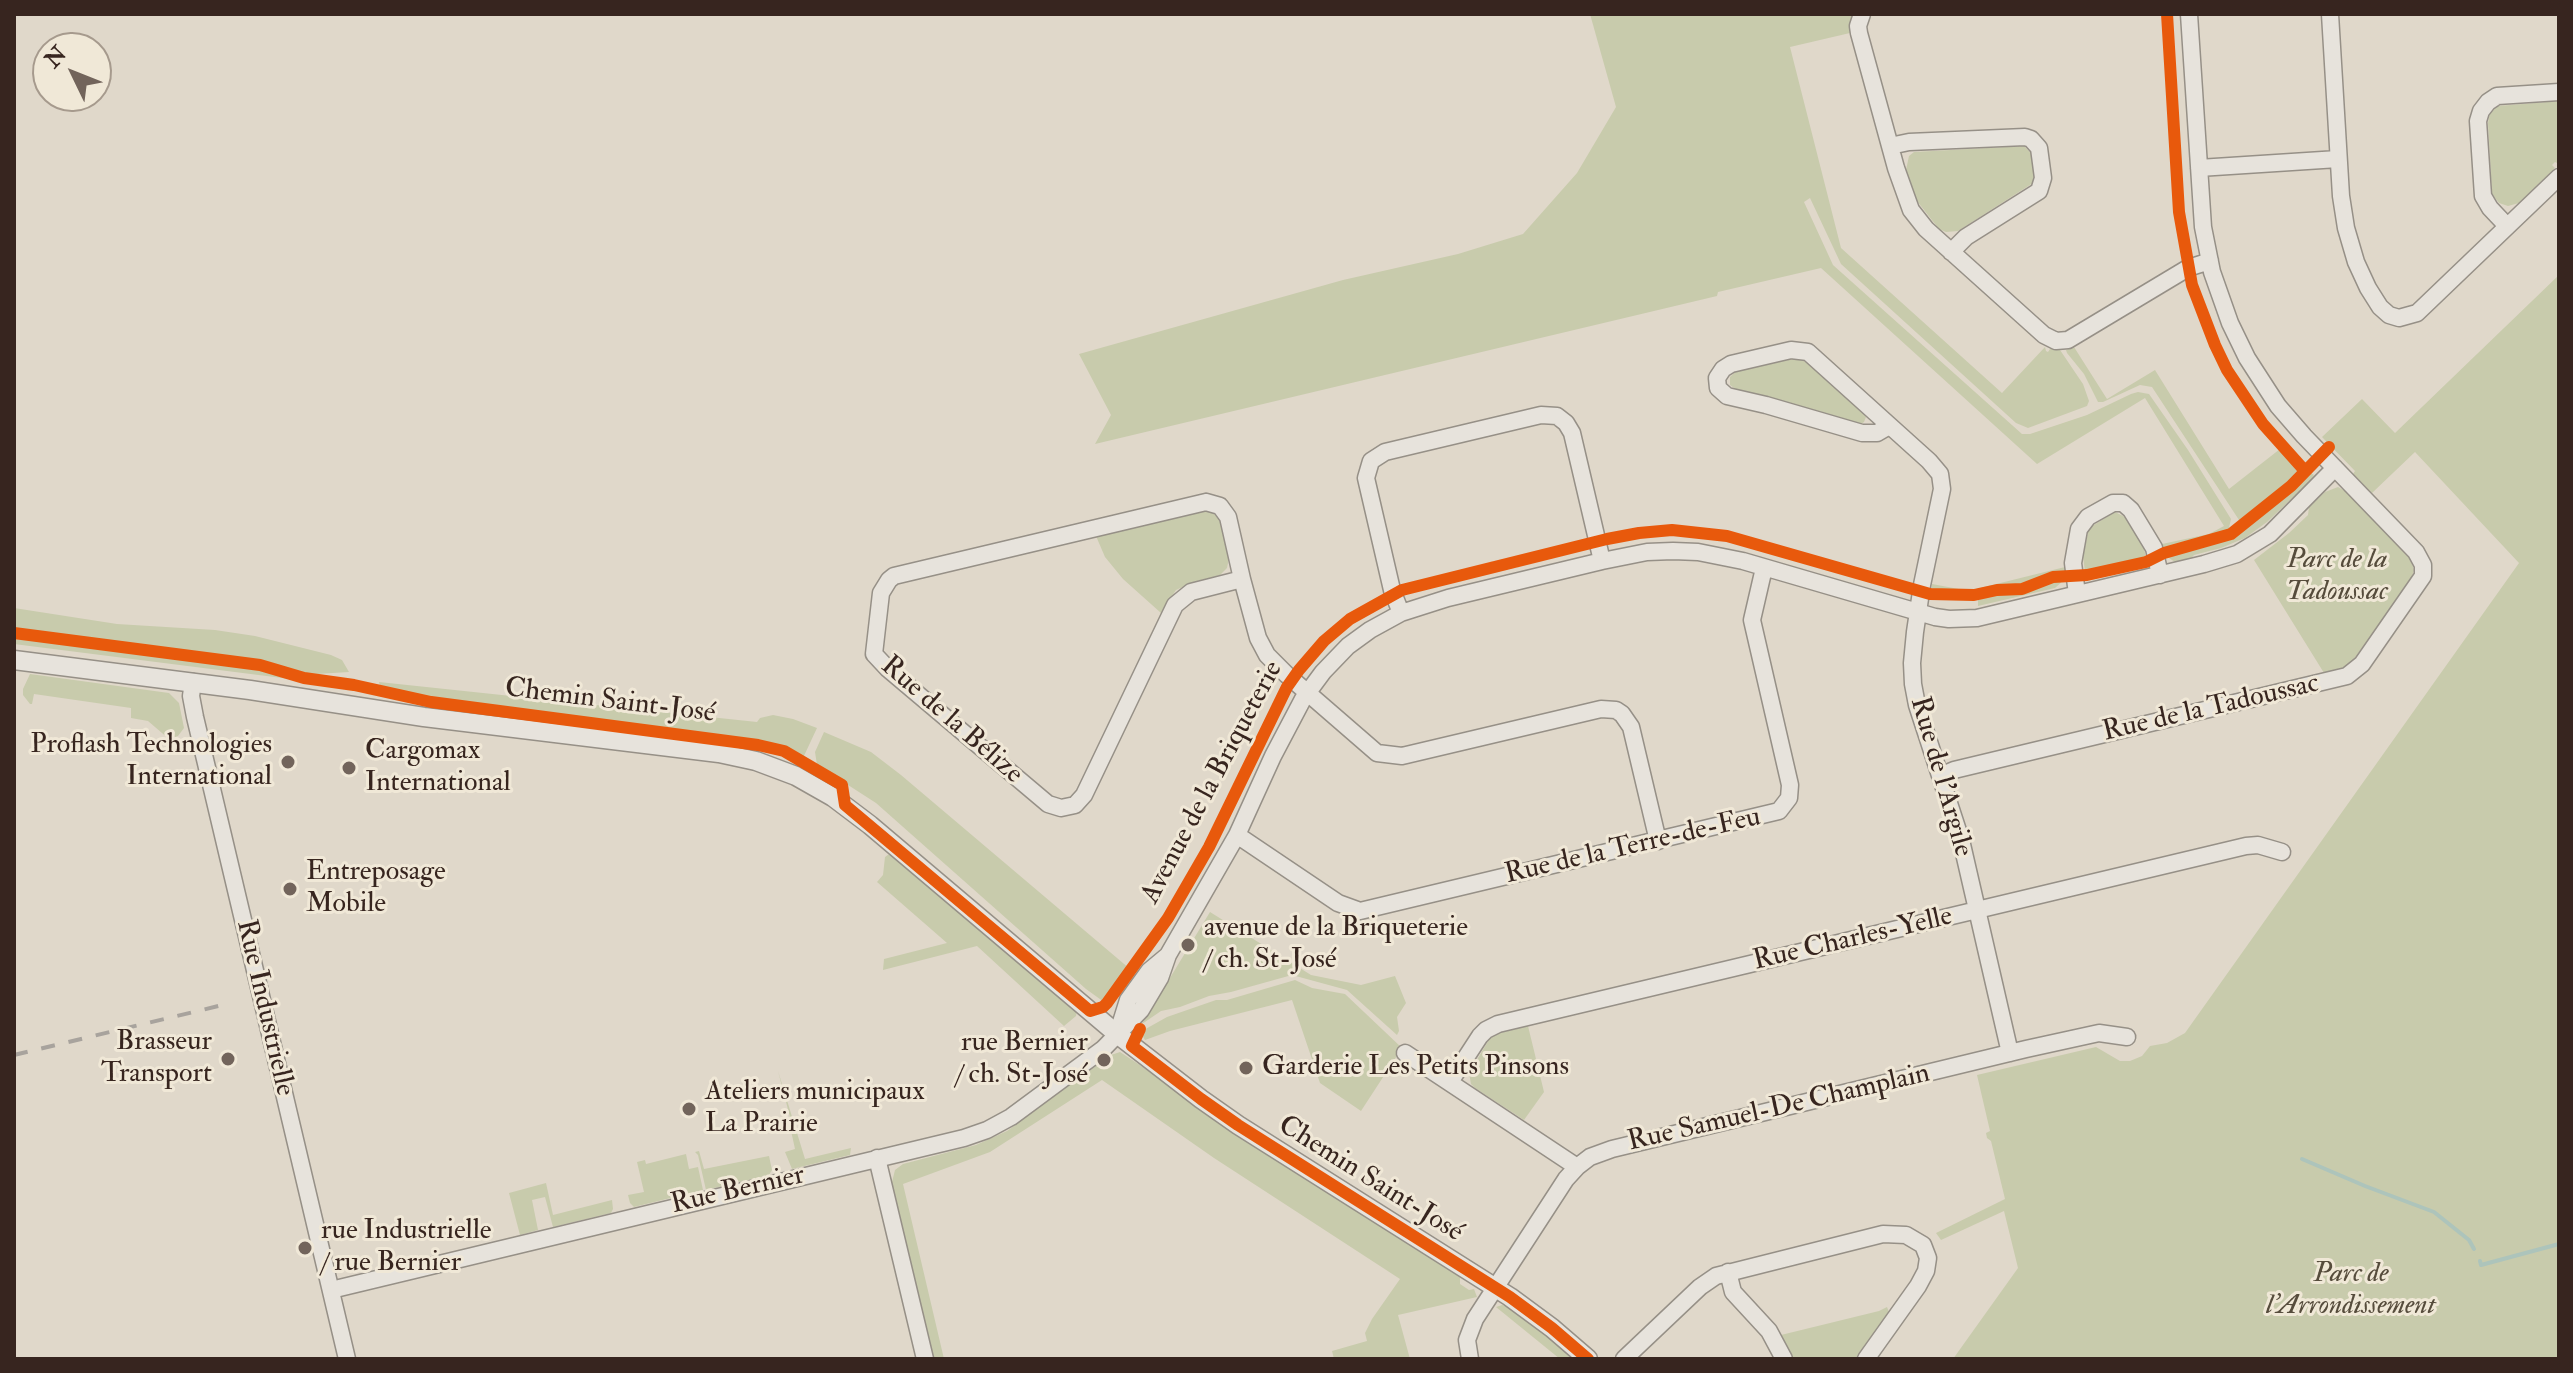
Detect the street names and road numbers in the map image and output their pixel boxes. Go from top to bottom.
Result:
street label: Rue de la Bélize [873,650,1029,792]
street label: Avenue de la Briqueterie [1135,656,1291,910]
street label: Rue de la Tadoussac [2100,668,2322,750]
street label: Chemin Saint-José [503,672,717,732]
street label: Rue de l'Argile [1901,693,1979,861]
street label: Rue de la Terre-de-Feu [1502,801,1764,893]
street label: Rue Charles-Yelle [1750,901,1956,979]
street label: Rue Industrielle [227,917,301,1099]
street label: Rue Samuel-De Champlain [1625,1058,1933,1160]
street label: Chemin Saint-José [1271,1110,1469,1250]
street label: Rue Bernier [668,1159,808,1223]

